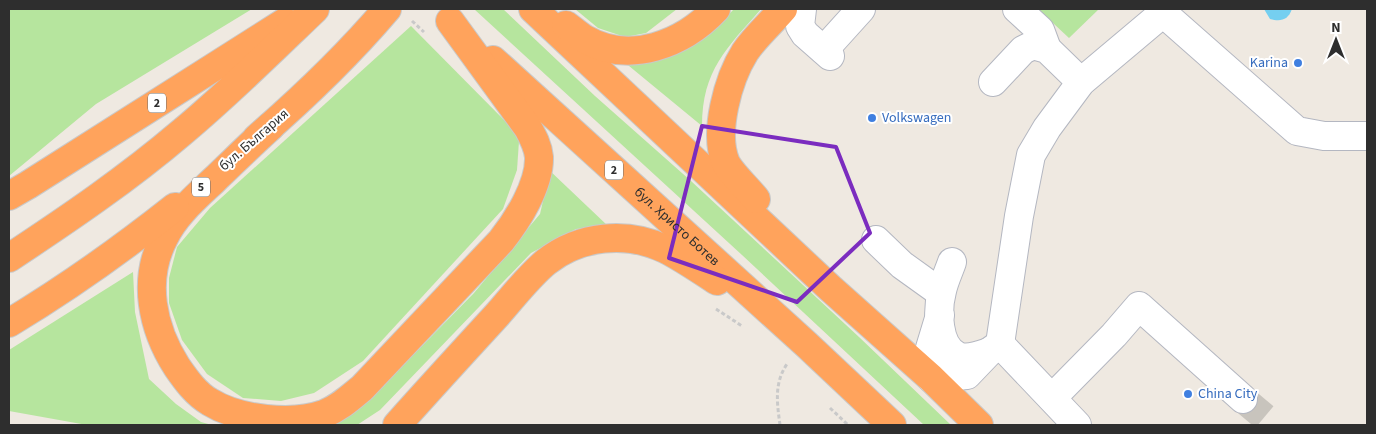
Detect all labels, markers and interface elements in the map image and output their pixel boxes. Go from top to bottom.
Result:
north arrow [1311,15,1361,65]
text: N [1331,18,1341,38]
place label: Karina [1250,53,1288,73]
marker: Karina [1292,57,1304,69]
road number: 2 [148,94,166,112]
street label: бул. България [215,104,293,176]
place label: Volkswagen [882,108,951,128]
marker: Volkswagen [866,112,878,124]
road number: 2 [605,160,623,180]
road number: 5 [192,178,210,196]
street label: бул. Христо Ботев [629,183,724,271]
place label: China City [1198,384,1258,404]
marker: China City [1182,388,1194,400]

